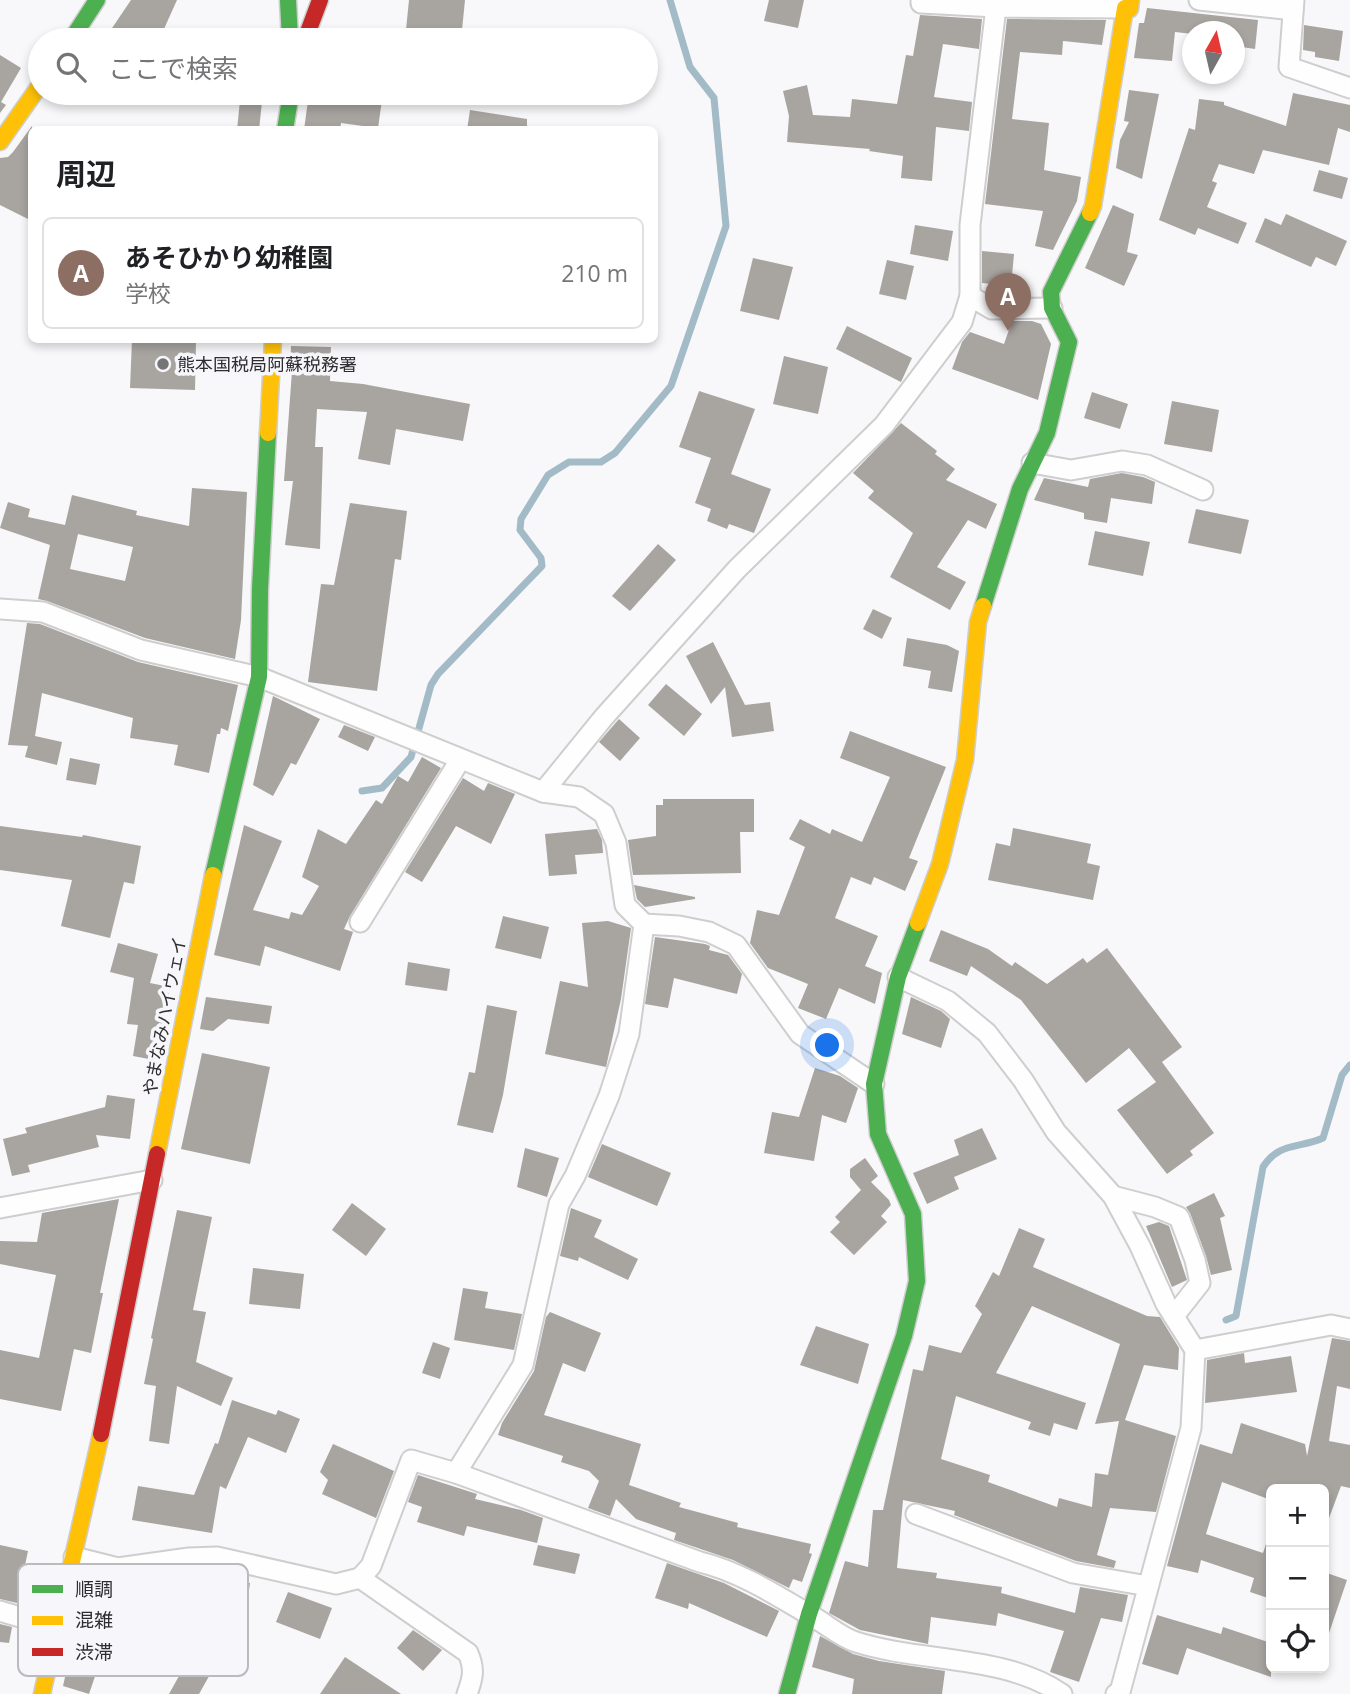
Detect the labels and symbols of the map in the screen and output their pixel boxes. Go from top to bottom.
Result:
north arrow [1182,21,1245,84]
pin: A [985,273,1031,331]
place label: 熊本国税局阿蘇税務署 [177,352,357,376]
marker: 熊本国税局阿蘇税務署 [155,356,171,372]
street label: やまなみハイウェイ [137,934,191,1098]
your location [810,1028,844,1062]
legend [18,1564,248,1676]
text: 順調 [75,1576,113,1602]
text: 混雑 [75,1607,113,1633]
text: 渋滞 [75,1639,113,1665]

